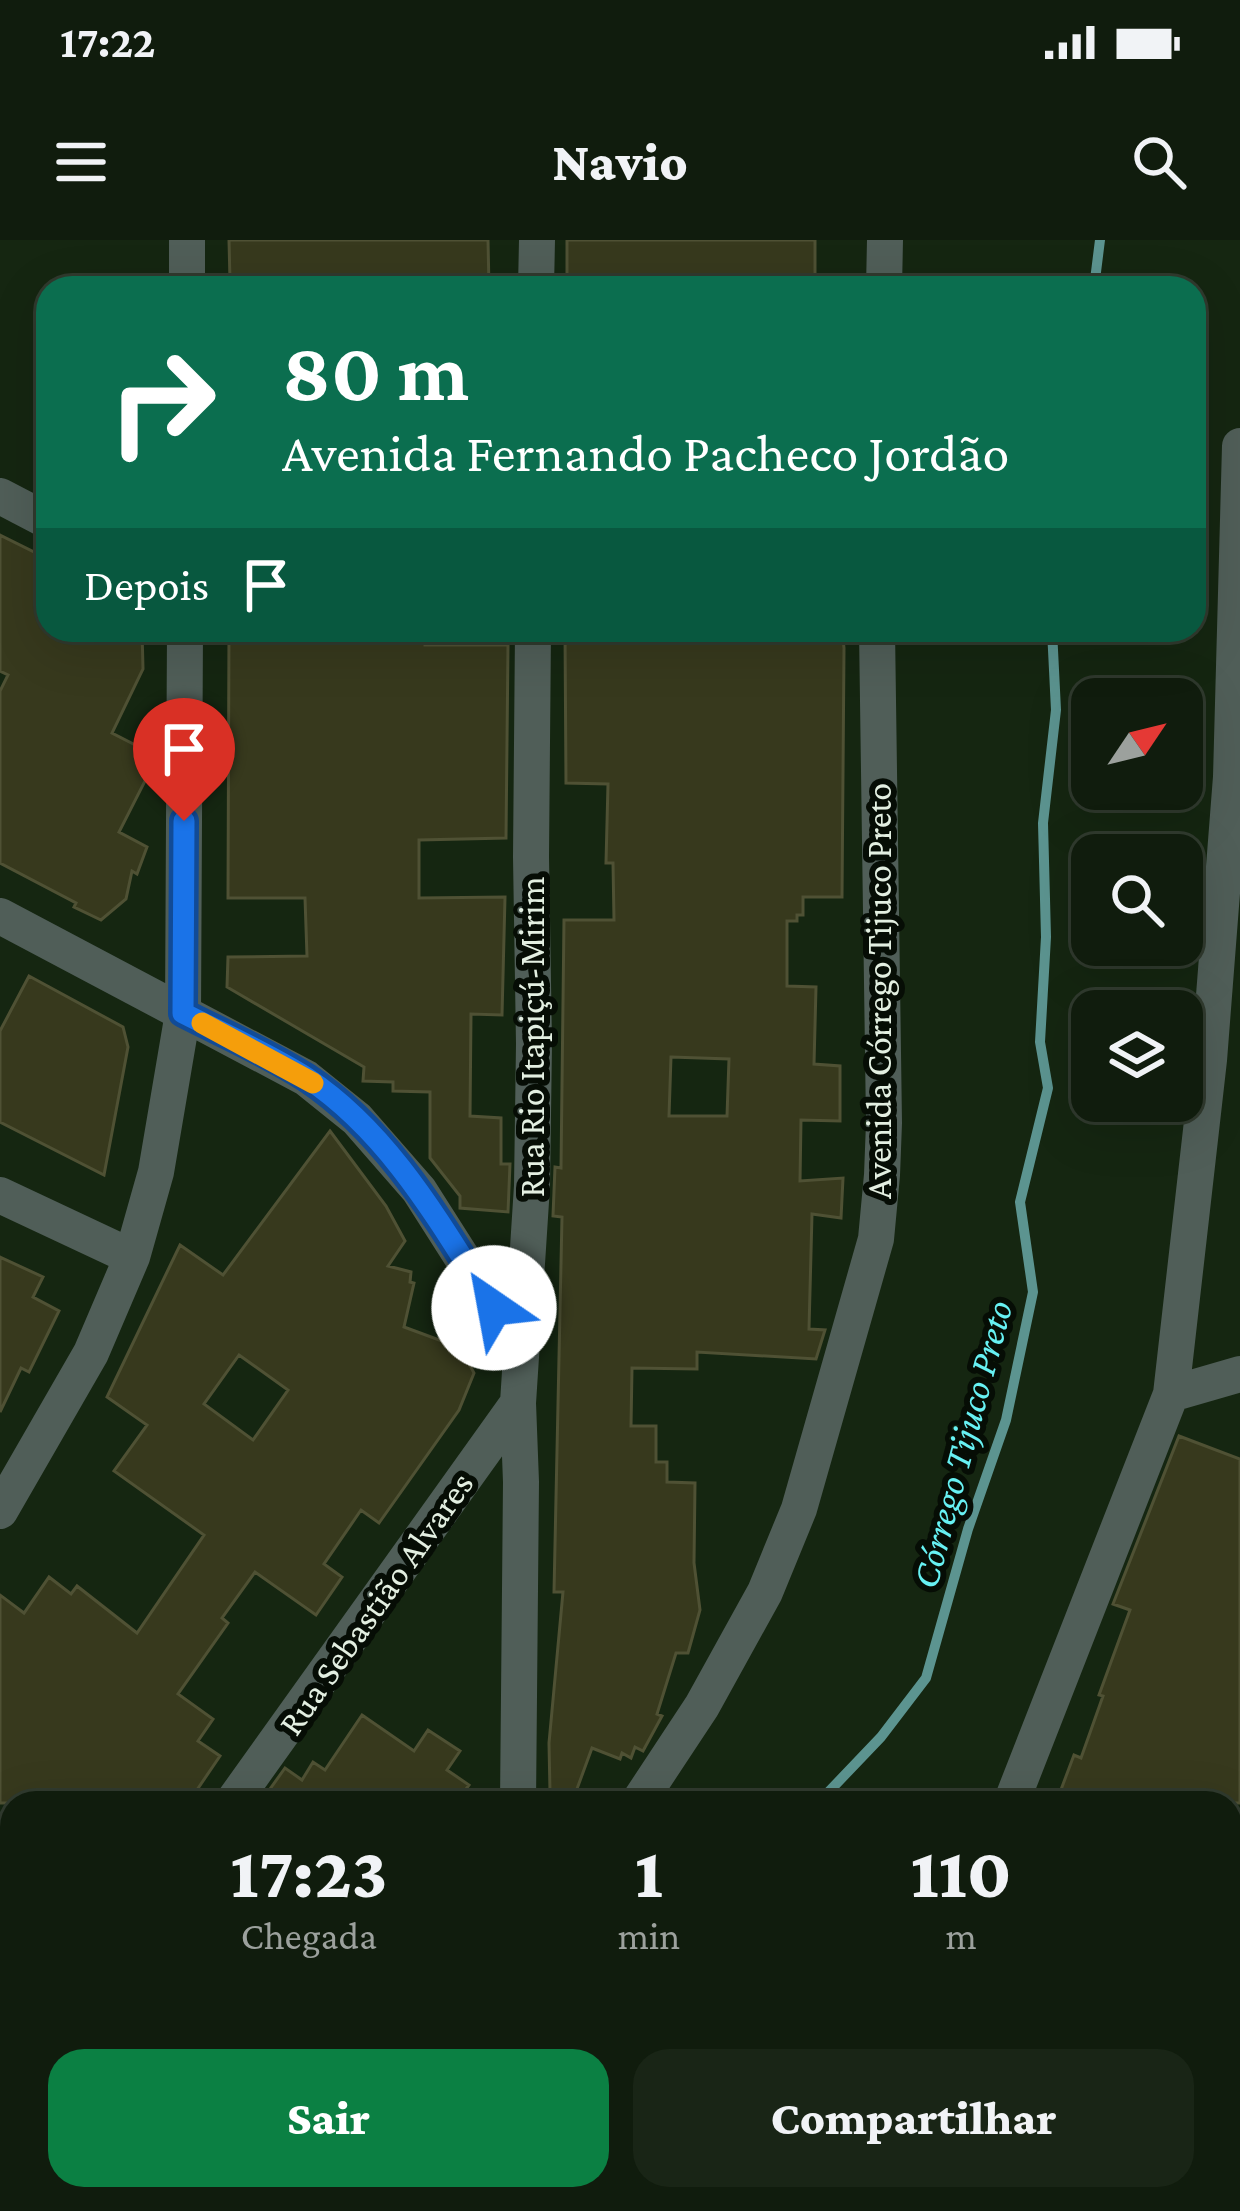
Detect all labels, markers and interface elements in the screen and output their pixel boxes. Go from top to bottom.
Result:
text: 17:22 [60,17,156,67]
icon: menu [48,129,114,195]
icon: search [1126,129,1192,195]
text: Navio [552,132,688,192]
icon: right [84,324,240,480]
text: 80 m [282,325,469,418]
text: Avenida Fernando Pacheco Jordão [282,423,1009,483]
icon: arrive [233,552,299,618]
text: Depois [84,560,209,610]
north arrow [1071,678,1203,810]
map controls [1071,678,1203,1122]
pin [133,698,235,821]
icon: arrive [151,716,217,782]
street label: Avenida Córrego Tijuco Preto [859,783,899,1199]
button: search [1071,834,1203,966]
street label: Rua Rio Itapiçú-Mirim [512,876,552,1198]
button: layers [1071,990,1203,1122]
position arrow [431,1245,557,1371]
water label: Córrego Tijuco Preto [902,1296,1022,1593]
street label: Rua Sebastião Alvares [270,1465,481,1743]
text: 17:23 [230,1832,387,1912]
text: 1 [635,1832,663,1912]
text: 110 [910,1832,1012,1912]
text: Chegada [241,1914,377,1957]
text: min [618,1914,680,1957]
text: m [945,1914,977,1957]
button: Sair [48,2049,609,2187]
button: Compartilhar [633,2049,1194,2187]

